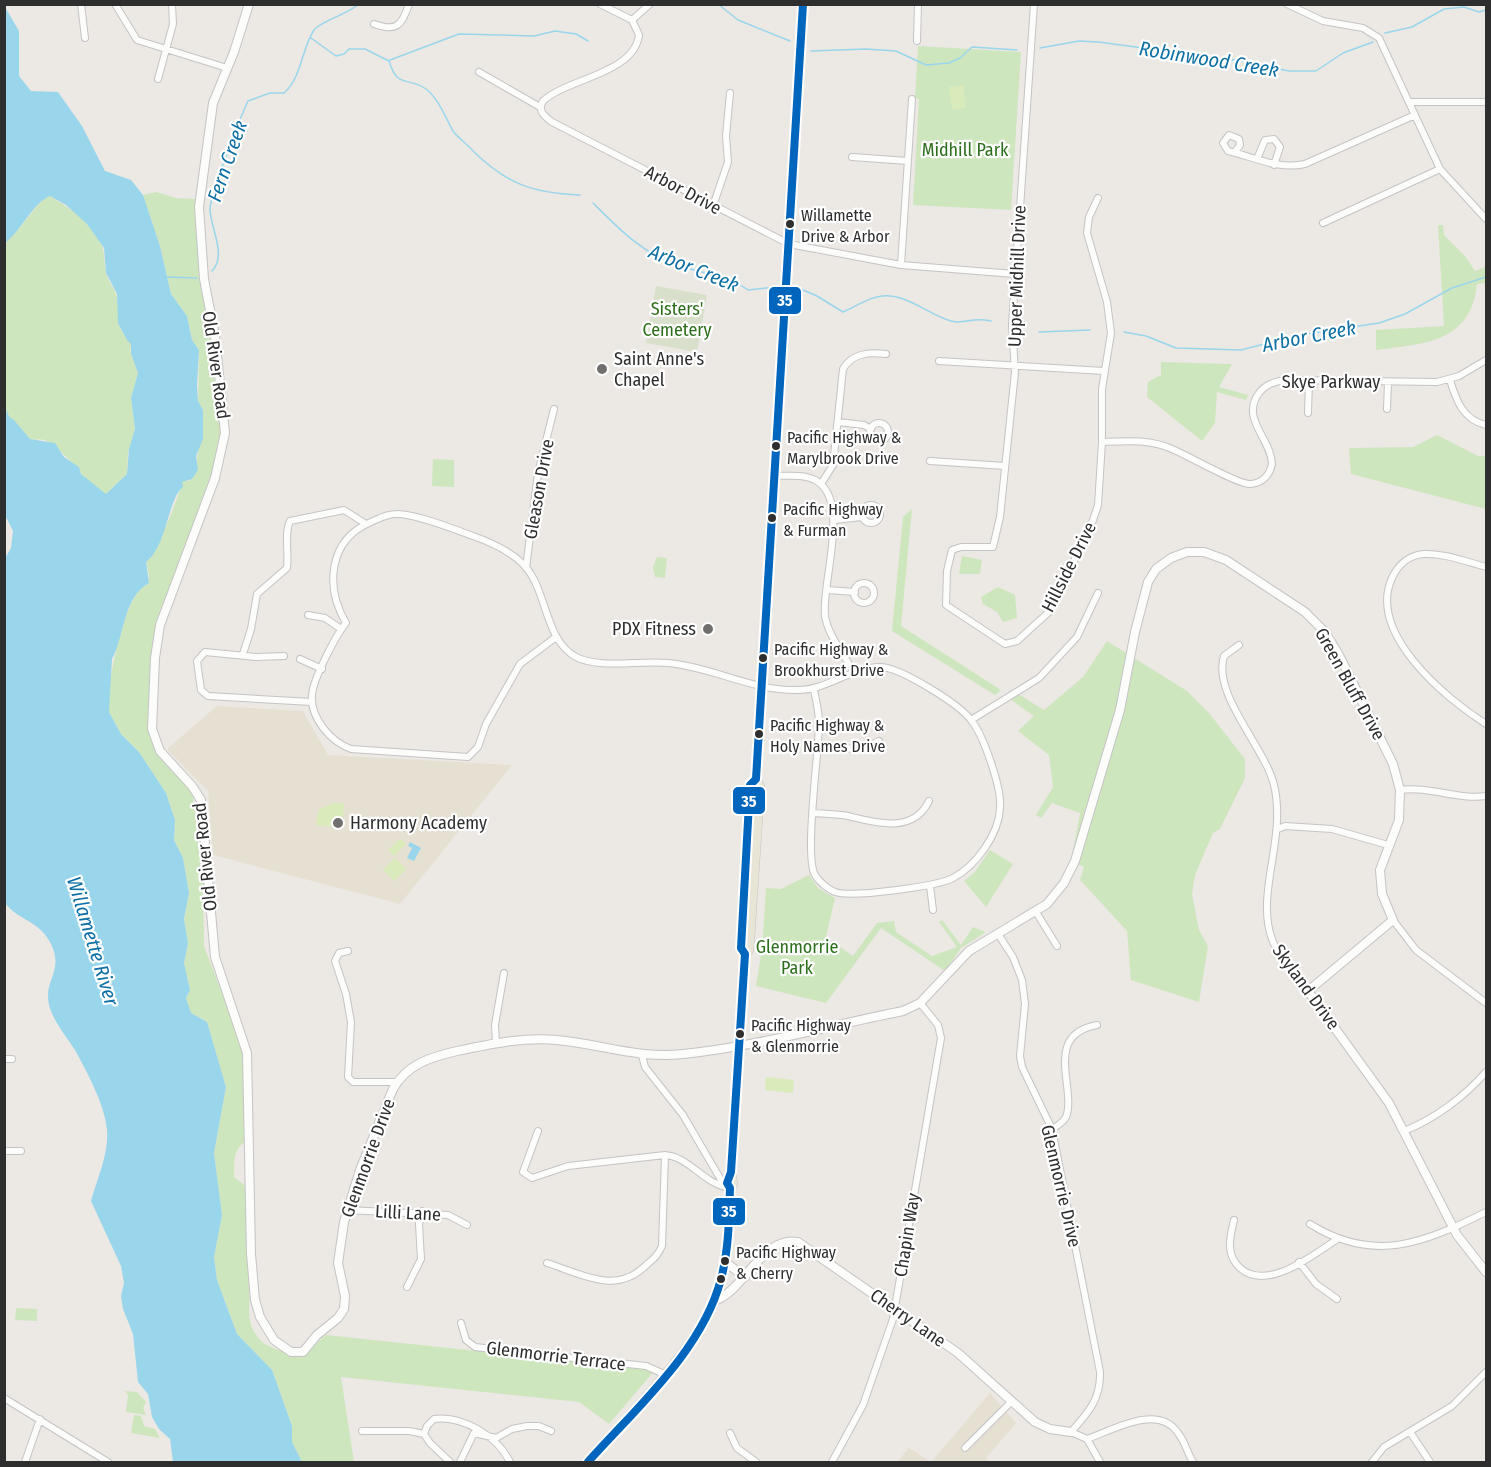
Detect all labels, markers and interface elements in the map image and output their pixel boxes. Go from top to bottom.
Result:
water label: Robinwood Creek [1137,36,1281,82]
water label: Fern Creek [202,117,252,205]
park label: Midhill Park [922,139,1009,161]
street label: Arbor Drive [641,161,725,219]
street label: Upper Midhill Drive [1004,205,1030,347]
place label: Willamette Drive & Arbor [801,206,890,246]
marker: Willamette Drive & Arbor [784,218,796,230]
water label: Arbor Creek [645,239,743,297]
line badge: 35 [768,286,802,315]
text: 35 [776,291,793,310]
park label: Sisters' Cemetery [642,298,712,341]
street label: Old River Road [198,310,234,420]
water label: Arbor Creek [1259,315,1358,357]
place label: Saint Anne's Chapel [614,348,704,391]
marker: Saint Anne's Chapel [595,362,609,376]
street label: Skye Parkway [1282,371,1380,393]
place label: Pacific Highway & Marylbrook Drive [787,428,902,468]
street label: Gleason Drive [519,437,559,541]
marker: Pacific Highway & Marylbrook Drive [770,440,782,452]
place label: Pacific Highway & Furman [783,500,884,540]
marker: Pacific Highway & Furman [766,512,778,524]
street label: Hillside Drive [1037,518,1101,616]
place label: PDX Fitness [612,618,696,640]
marker: PDX Fitness [701,622,715,636]
street label: Green Bluff Drive [1310,624,1390,744]
place label: Pacific Highway & Brookhurst Drive [774,640,889,680]
marker: Pacific Highway & Brookhurst Drive [757,652,769,664]
place label: Pacific Highway & Holy Names Drive [770,716,885,756]
marker: Pacific Highway & Holy Names Drive [753,728,765,740]
line badge: 35 [732,786,766,815]
text: 35 [740,792,757,811]
street label: Old River Road [188,802,222,912]
place label: Harmony Academy [350,812,487,834]
marker: Harmony Academy [331,816,345,830]
water label: Willamette River [62,874,124,1009]
park label: Glenmorrie Park [756,936,838,979]
street label: Skyland Drive [1268,940,1344,1034]
place label: Pacific Highway & Glenmorrie [751,1016,852,1056]
marker: Pacific Highway & Glenmorrie [734,1028,746,1040]
street label: Glenmorrie Drive [336,1095,400,1220]
street label: Glenmorrie Drive [1036,1123,1086,1249]
street label: Chapin Way [890,1191,924,1279]
line badge: 35 [712,1197,746,1226]
street label: Lilli Lane [375,1200,442,1226]
text: 35 [720,1202,737,1221]
place label: Pacific Highway & Cherry [736,1243,837,1283]
marker: Pacific Highway & Cherry [719,1255,731,1267]
unlabelled marker [715,1273,727,1285]
street label: Cherry Lane [866,1284,950,1352]
street label: Glenmorrie Terrace [485,1337,627,1375]

